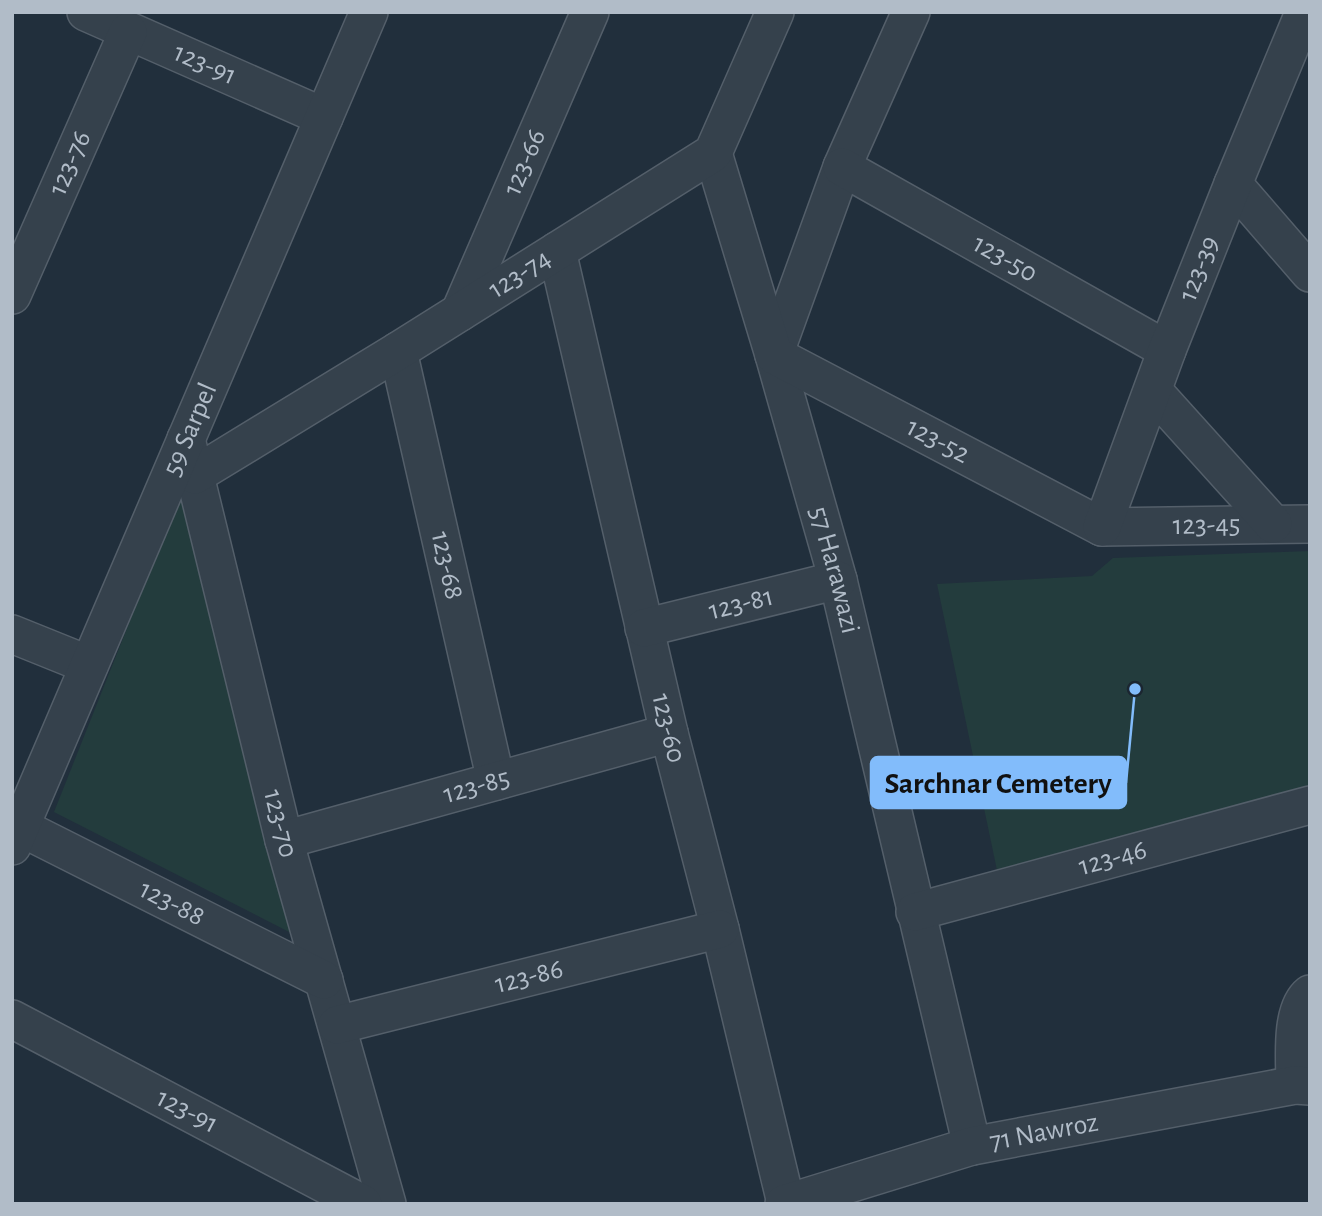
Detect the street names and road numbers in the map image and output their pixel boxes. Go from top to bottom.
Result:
street label: 123-91 [169,38,240,90]
street label: 123-66 [498,125,551,200]
street label: 123-76 [44,127,97,200]
street label: 123-50 [968,230,1042,288]
street label: 123-39 [1174,232,1225,305]
street label: 123-74 [484,244,556,304]
street label: 59 Sarpel [158,379,222,480]
street label: 123-52 [902,413,974,469]
street label: 57 Harawazi [804,503,864,636]
street label: 123-45 [1173,511,1241,540]
street label: 123-68 [426,529,468,602]
street label: 123-81 [706,583,776,625]
street label: 123-60 [646,691,690,766]
street label: 123-85 [440,764,513,809]
street label: 123-70 [258,787,302,861]
street label: 123-46 [1076,836,1150,881]
street label: 123-88 [135,875,209,931]
street label: 123-86 [492,955,566,999]
street label: 123-91 [152,1084,223,1139]
street label: 71 Nawroz [987,1108,1101,1156]

